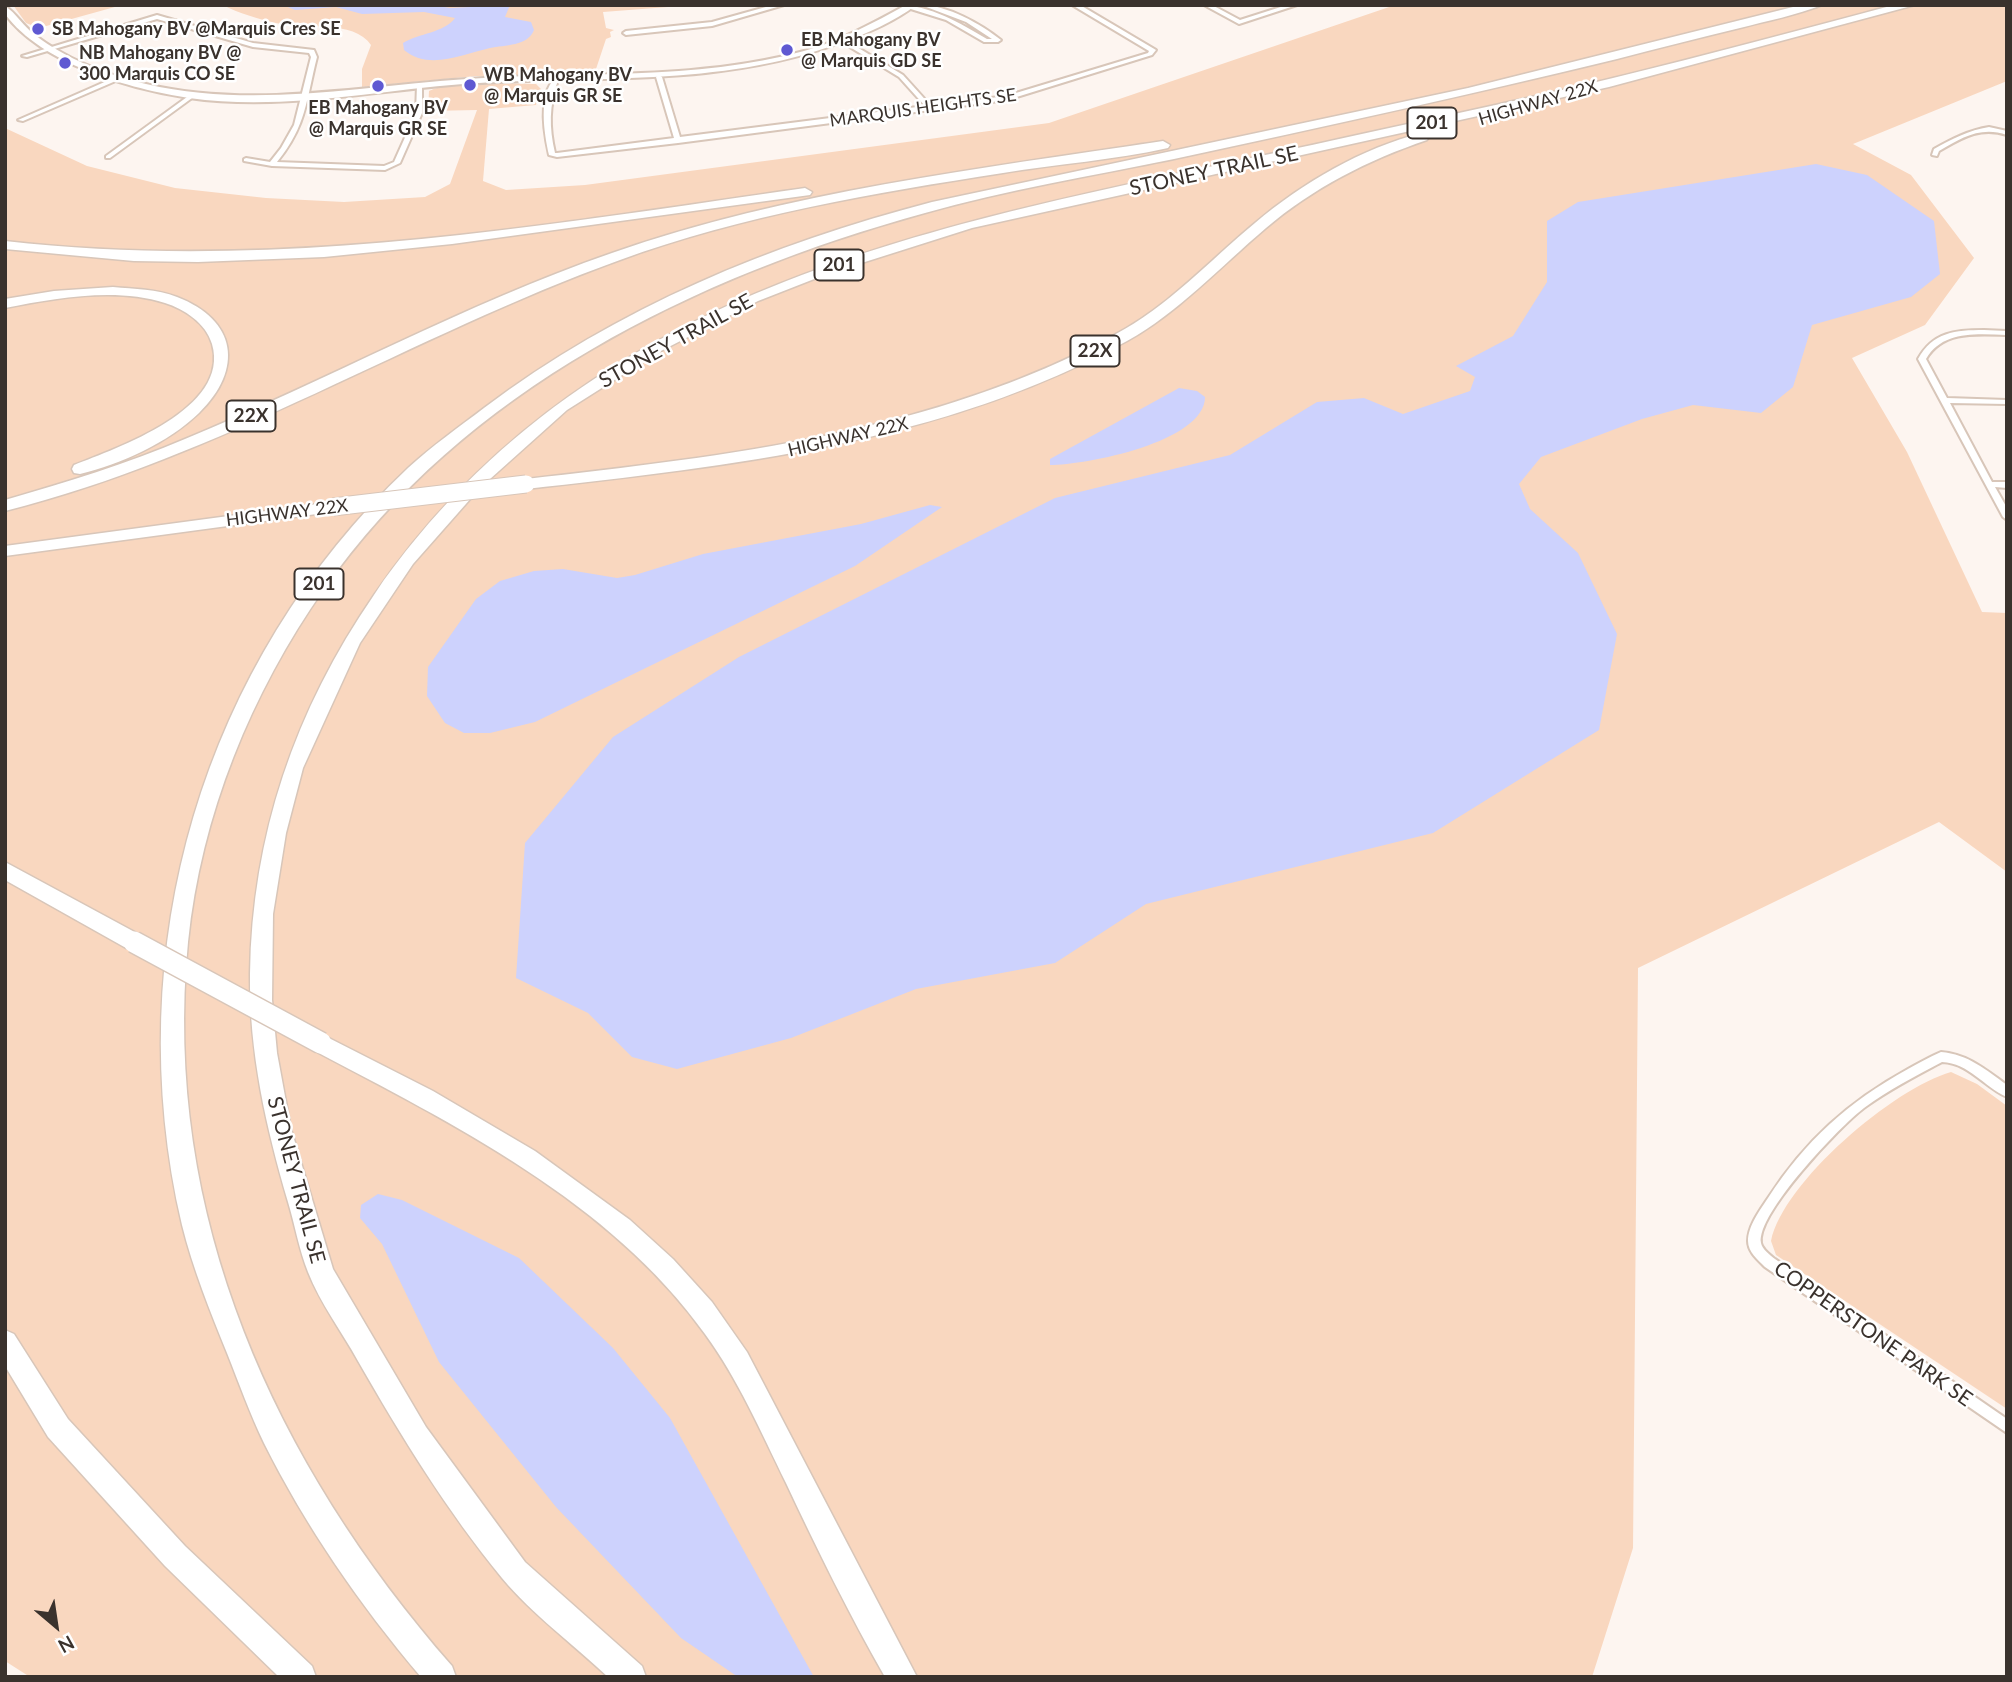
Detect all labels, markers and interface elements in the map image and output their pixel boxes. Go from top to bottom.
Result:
place label: SB Mahogany BV @Marquis Cres SE [52,18,341,40]
marker: SB Mahogany BV @Marquis Cres SE [30,21,46,37]
place label: EB Mahogany BV @ Marquis GD SE [801,29,942,72]
place label: NB Mahogany BV @ 300 Marquis CO SE [79,42,241,84]
marker: EB Mahogany BV @ Marquis GD SE [779,42,795,58]
marker: NB Mahogany BV @ 300 Marquis CO SE [57,55,73,71]
place label: WB Mahogany BV @ Marquis GR SE [484,64,632,106]
street label: HIGHWAY 22X [1476,76,1600,130]
marker: WB Mahogany BV @ Marquis GR SE [462,77,478,93]
marker: EB Mahogany BV @ Marquis GR SE [370,78,386,94]
street label: MARQUIS HEIGHTS SE [828,84,1018,132]
place label: EB Mahogany BV @ Marquis GR SE [308,97,448,140]
road number: 201 [1408,108,1456,139]
street label: STONEY TRAIL SE [1127,141,1301,201]
road number: 201 [814,249,864,280]
street label: STONEY TRAIL SE [595,288,757,394]
road number: 22X [1070,336,1120,366]
road number: 22X [226,400,276,432]
street label: HIGHWAY 22X [786,413,910,461]
street label: HIGHWAY 22X [225,495,349,531]
road number: 201 [294,568,344,600]
street label: STONEY TRAIL SE [262,1094,330,1266]
street label: COPPERSTONE PARK SE [1769,1256,1977,1412]
north arrow [21,1591,91,1661]
text: N [54,1631,78,1658]

